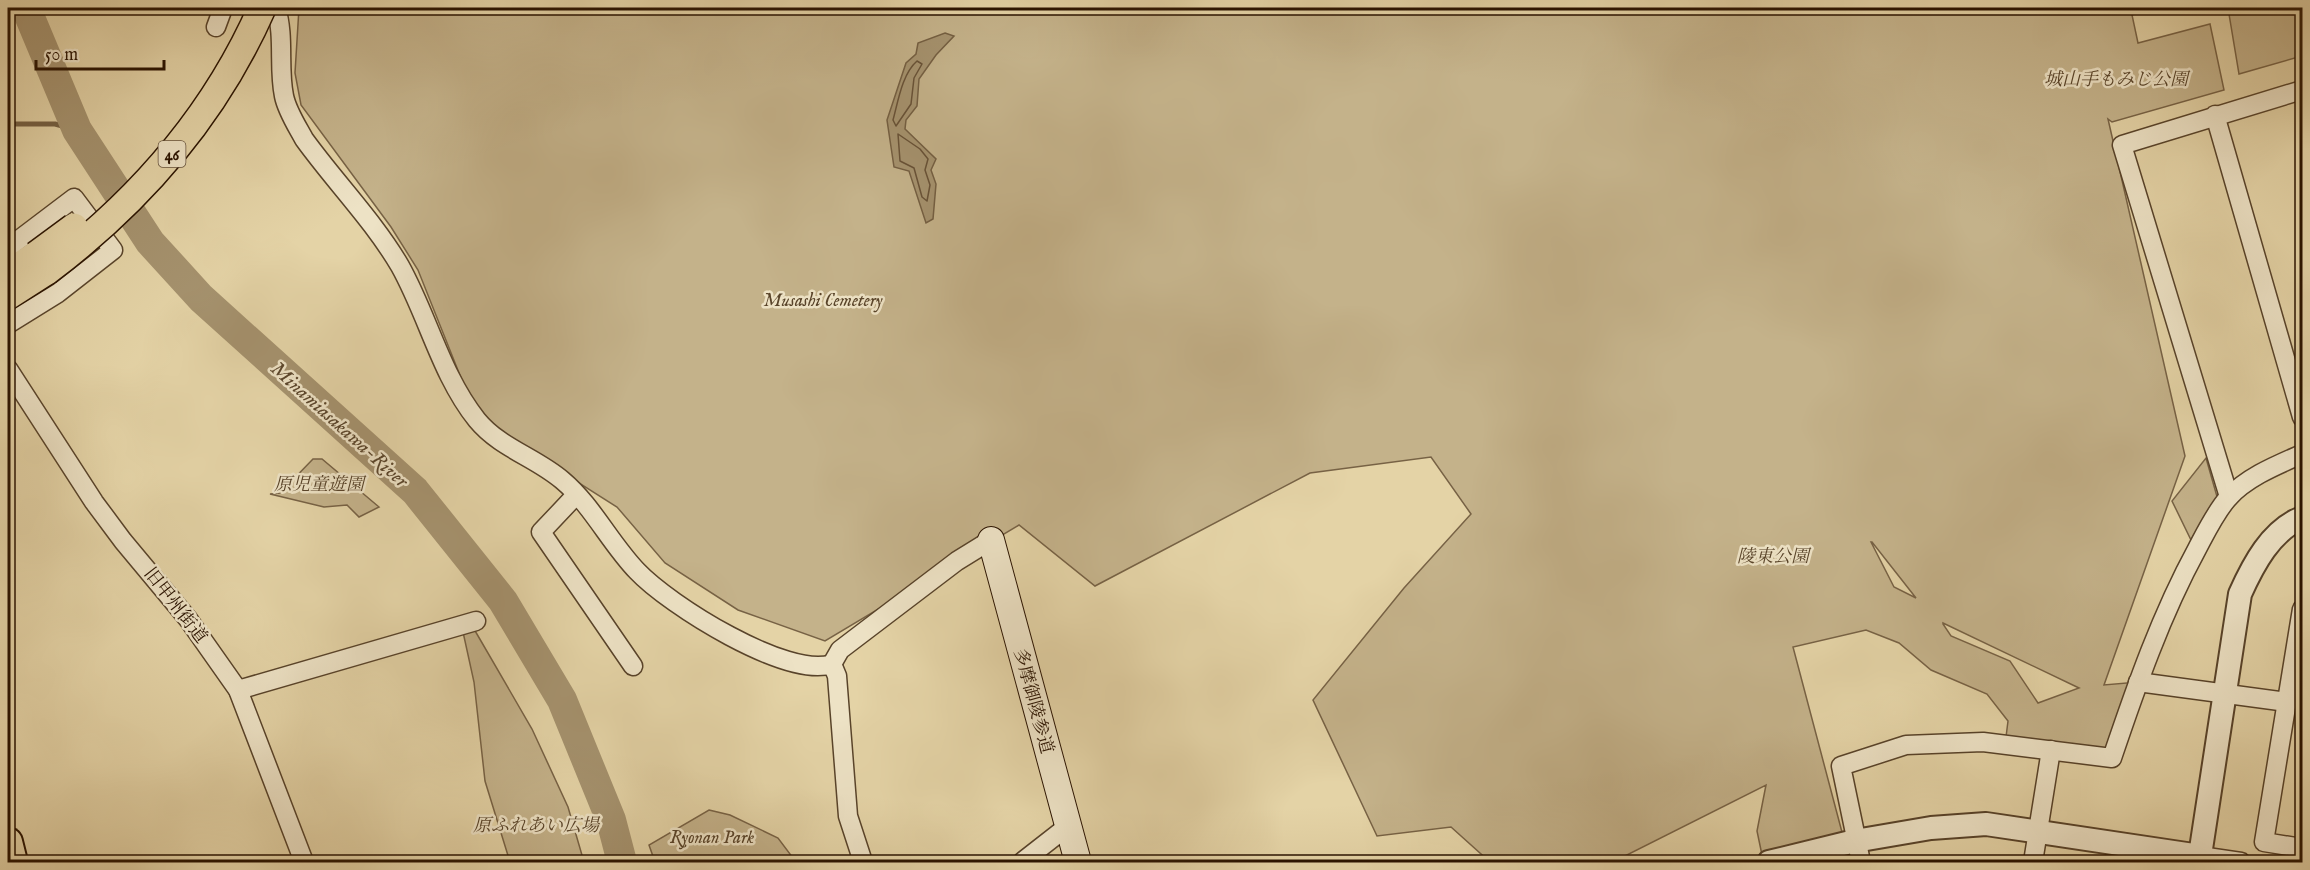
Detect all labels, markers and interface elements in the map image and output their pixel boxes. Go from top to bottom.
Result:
scale bar [36,33,164,71]
text: 50 m [45,44,78,67]
park label: 城山手もみじ公園 [2044,69,2191,92]
road number: 46 [158,141,186,167]
park label: Musashi Cemetery [763,290,883,313]
water label: Minamiasakawa-River [265,357,414,494]
park label: 原児童遊園 [274,474,367,497]
park label: 陵東公園 [1737,546,1812,569]
street label: 旧甲州街道 [138,563,212,648]
street label: 多摩御陵参道 [1007,646,1058,757]
park label: 原ふれあい広場 [473,815,601,838]
park label: Ryonan Park [670,827,754,850]

